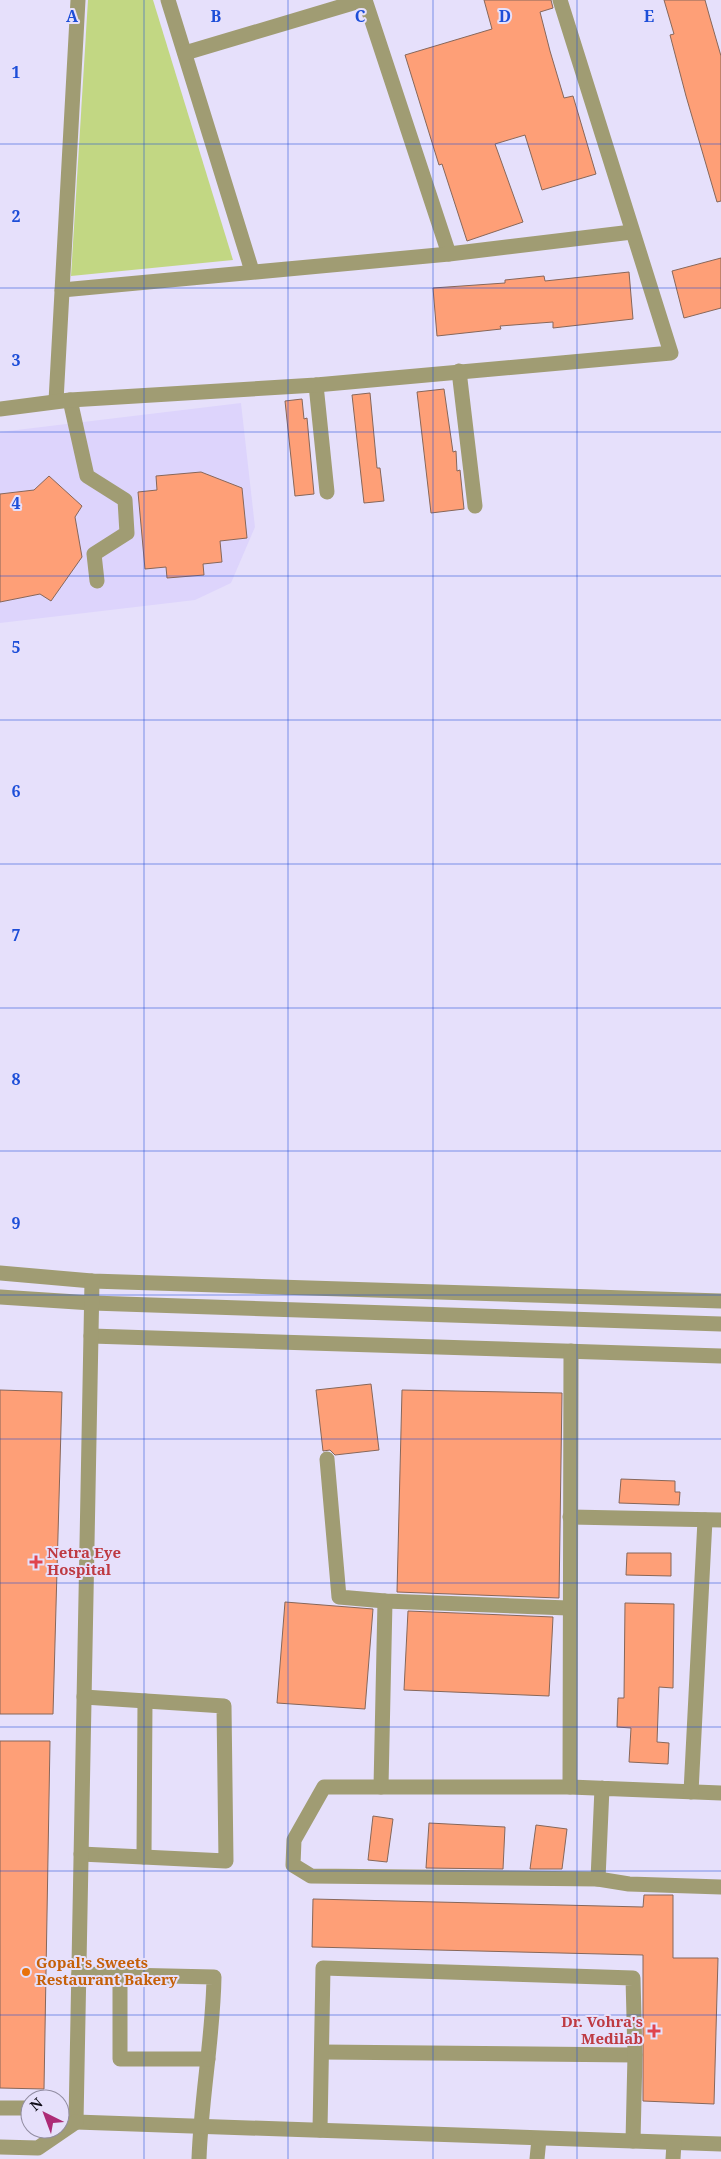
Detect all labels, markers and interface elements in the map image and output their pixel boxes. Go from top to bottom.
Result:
text: A [66,5,79,27]
text: B [211,5,222,27]
text: C [355,5,366,27]
text: D [499,5,511,27]
text: E [644,5,654,27]
text: 1 [11,61,21,83]
text: 2 [11,205,21,227]
text: 3 [11,349,21,371]
text: 4 [11,492,21,514]
text: 5 [11,636,21,658]
text: 6 [11,780,21,802]
text: 7 [11,924,21,946]
text: 8 [11,1068,21,1090]
text: 9 [11,1212,21,1234]
place label: Netra Eye Hospital [47,1542,121,1579]
marker: Netra Eye Hospital [29,1555,43,1569]
place label: Gopal's Sweets Restaurant Bakery [36,1952,178,1989]
marker: Gopal's Sweets Restaurant Bakery [20,1966,32,1978]
place label: Dr. Vohra's Medilab [561,2011,643,2048]
marker: Dr. Vohra's Medilab [647,2024,661,2038]
north arrow [20,2089,70,2139]
text: N [26,2093,46,2115]

